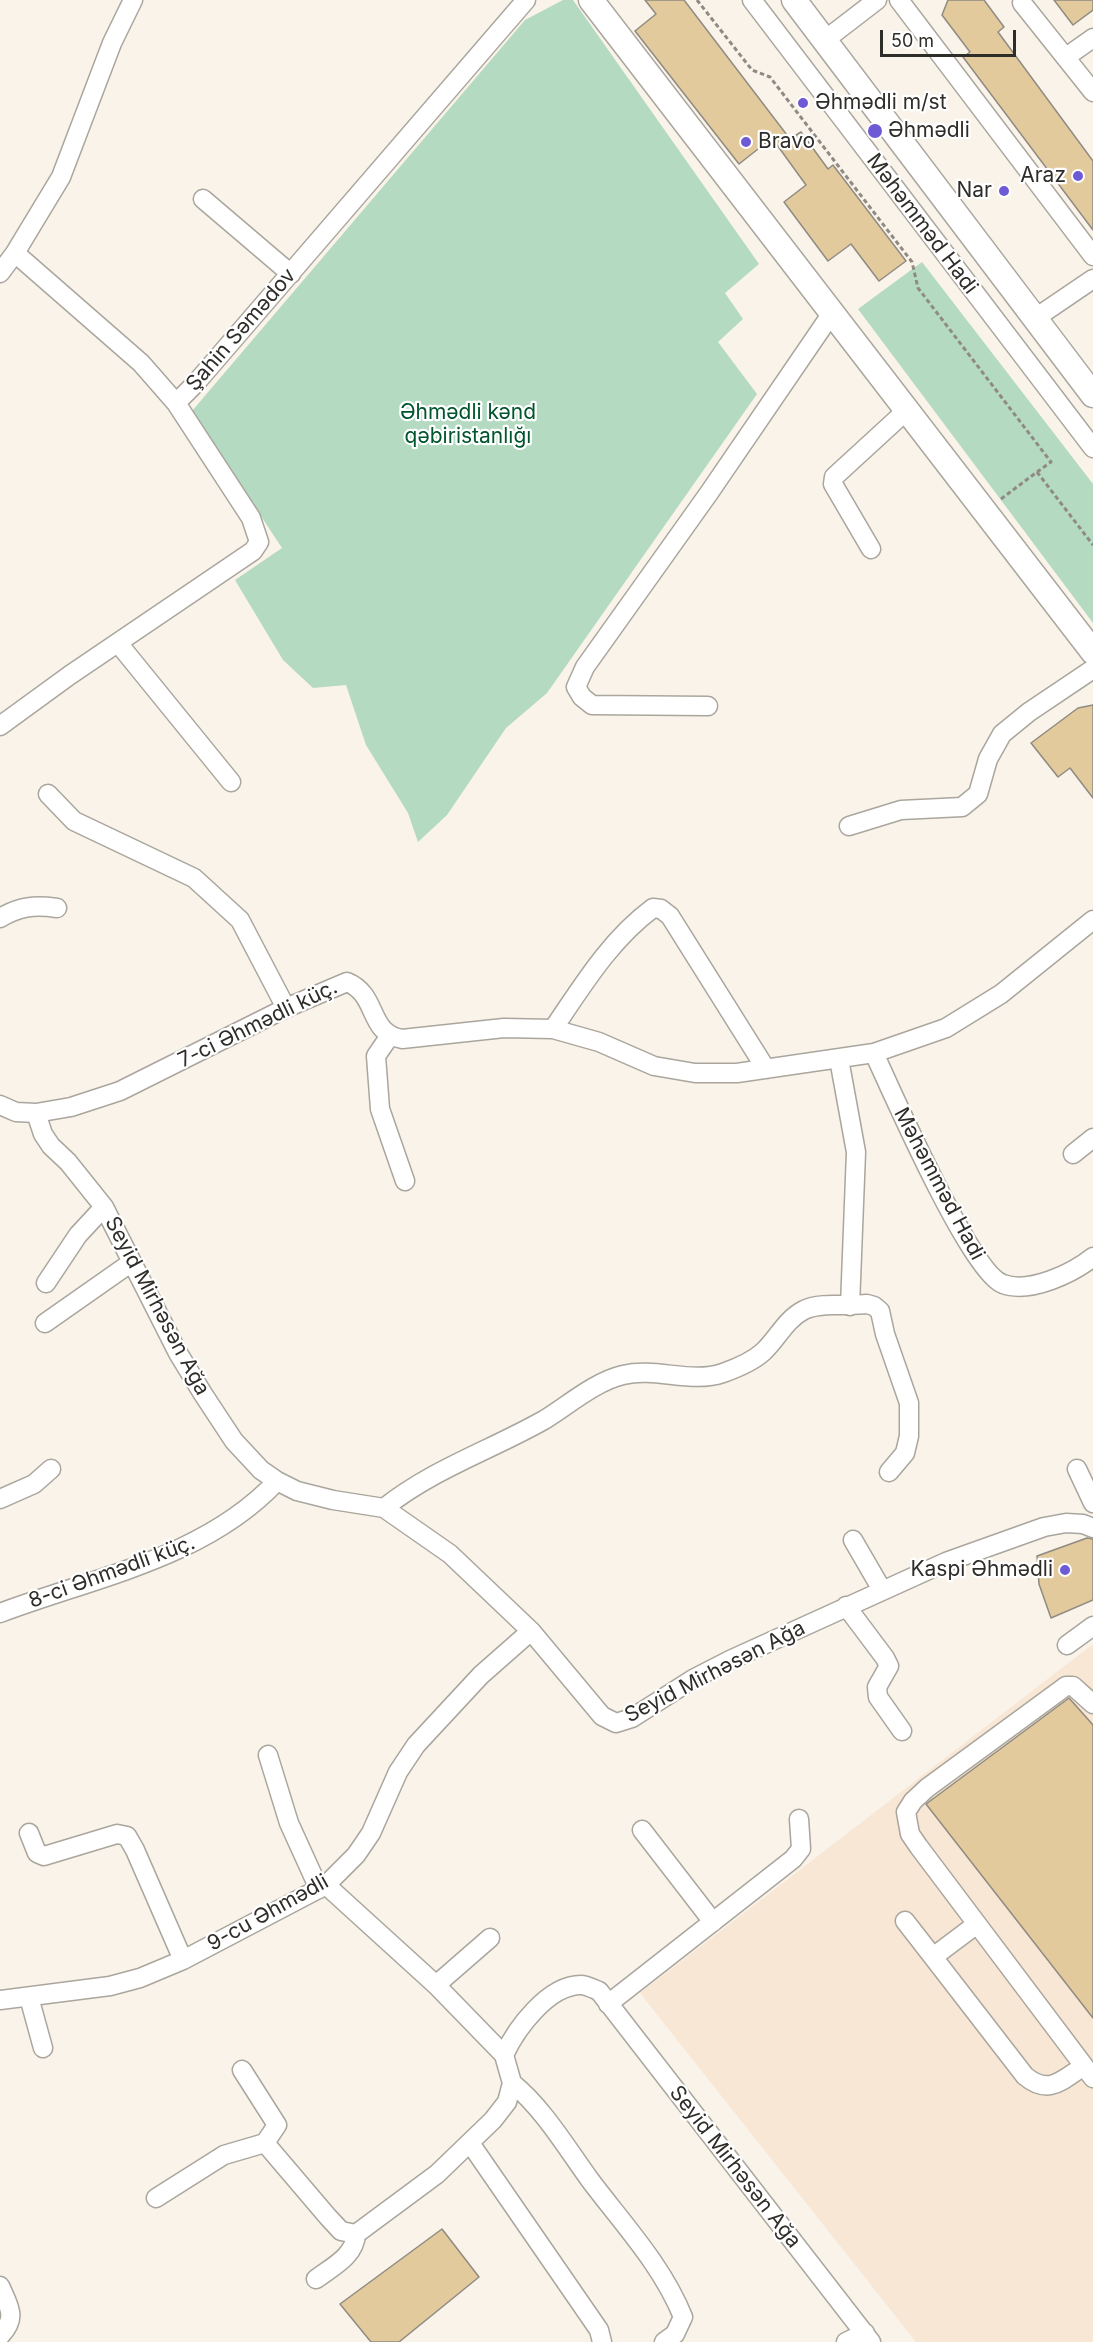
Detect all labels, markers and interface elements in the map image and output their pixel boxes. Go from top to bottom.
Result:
scale bar [883,18,1020,56]
text: 50 m [891,30,934,51]
place label: Əhmədli m/st [815,90,947,116]
marker: Əhmədli m/st [796,96,810,110]
place label: Əhmədli [888,118,970,144]
marker: Əhmədli [866,122,884,140]
place label: Bravo [758,129,815,155]
marker: Bravo [739,135,753,149]
street label: Məhəmməd Hadi [861,149,983,299]
place label: Araz [1020,163,1066,189]
marker: Araz [1071,169,1085,183]
place label: Nar [956,178,992,204]
marker: Nar [997,184,1011,198]
street label: Şahin Səmədov [181,264,301,396]
park label: Əhmədli kənd qəbiristanlığı [400,400,536,450]
street label: 7-ci Əhmədli küç. [174,974,342,1074]
street label: Məhəmməd Hadi [888,1103,990,1265]
street label: Seyid Mirhəsən Ağa [99,1212,215,1400]
street label: 8-ci Əhmədli küç. [25,1530,199,1614]
place label: Kaspi Əhmədli [910,1557,1053,1583]
marker: Kaspi Əhmədli [1058,1563,1072,1577]
street label: Seyid Mirhəsən Ağa [621,1616,809,1728]
street label: 9-cu Əhmədli [203,1869,333,1957]
street label: Seyid Mirhəsən Ağa [664,2081,806,2253]

